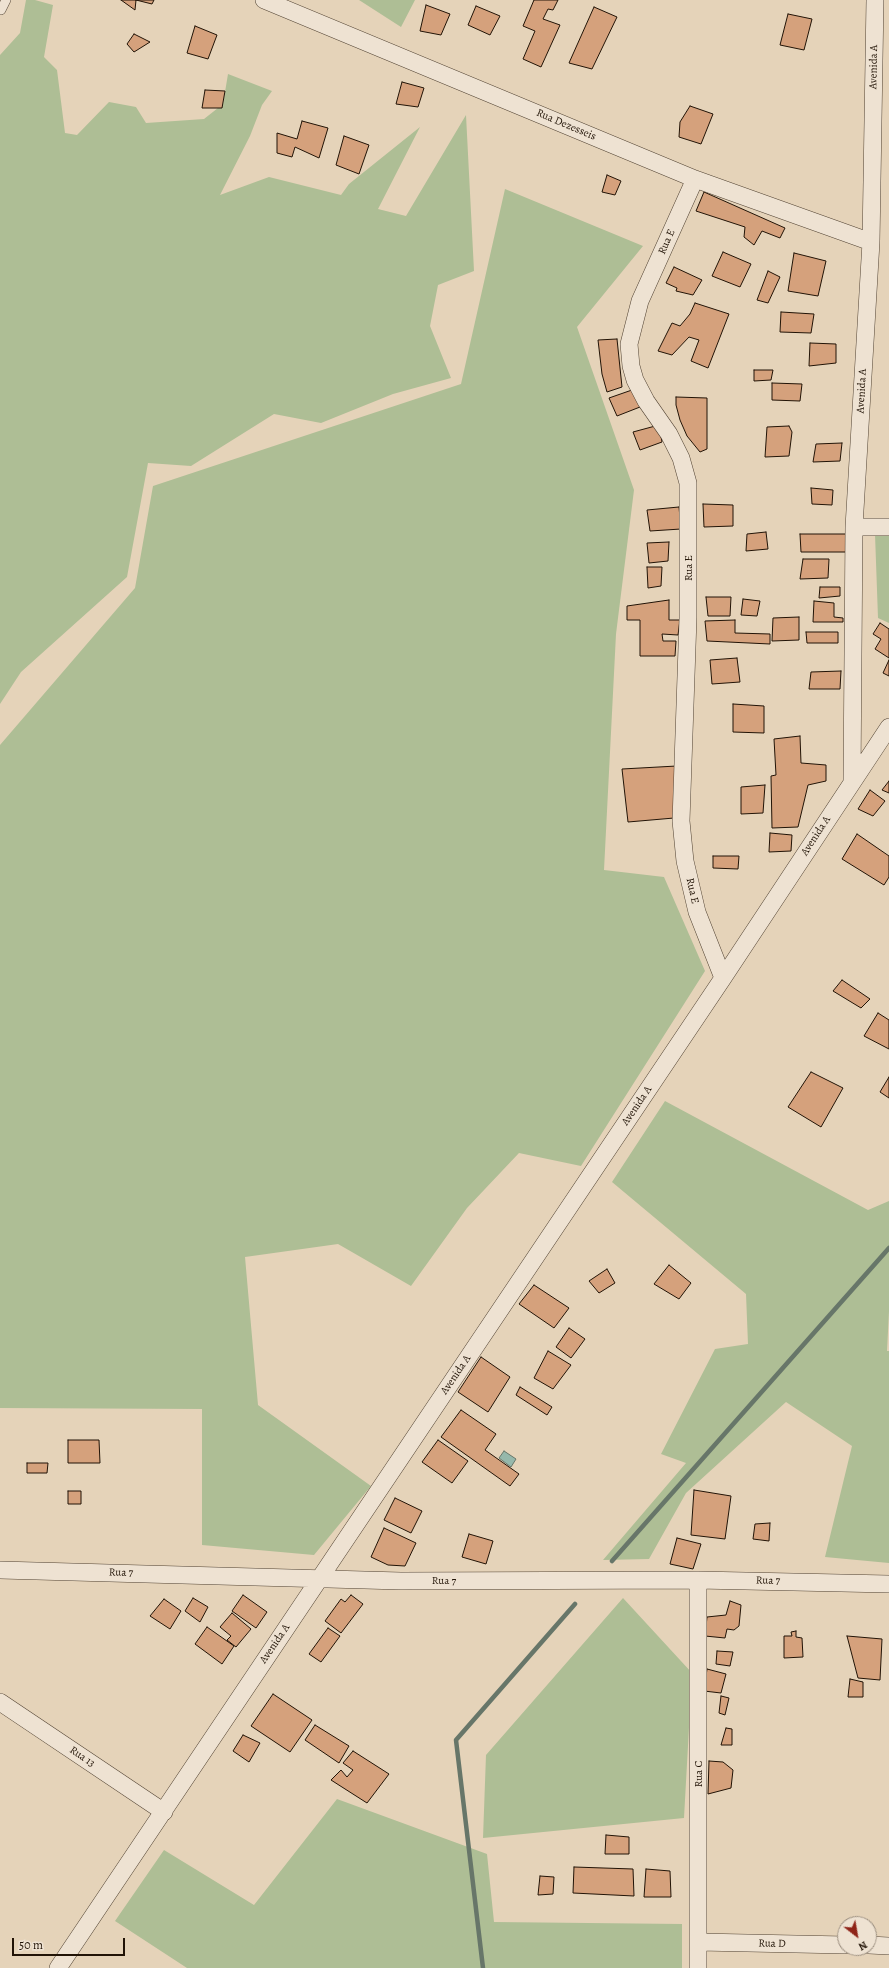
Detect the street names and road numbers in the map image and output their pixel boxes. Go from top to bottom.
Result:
street label: Avenida A [867,45,881,89]
street label: Rua Dezesseis [534,107,598,143]
street label: Rua E [656,227,678,257]
street label: Avenida A [854,368,870,414]
street label: Rua E [682,555,696,581]
street label: Avenida A [798,814,834,858]
street label: Rua E [683,877,701,905]
street label: Avenida A [619,1084,655,1128]
street label: Avenida A [438,1353,474,1397]
street label: Rua 7 [109,1566,133,1580]
street label: Rua 7 [432,1574,456,1588]
street label: Rua 7 [756,1574,780,1588]
street label: Avenida A [257,1622,293,1666]
street label: Rua 13 [67,1744,97,1770]
street label: Rua C [692,1761,706,1787]
street label: Rua D [758,1937,786,1951]

